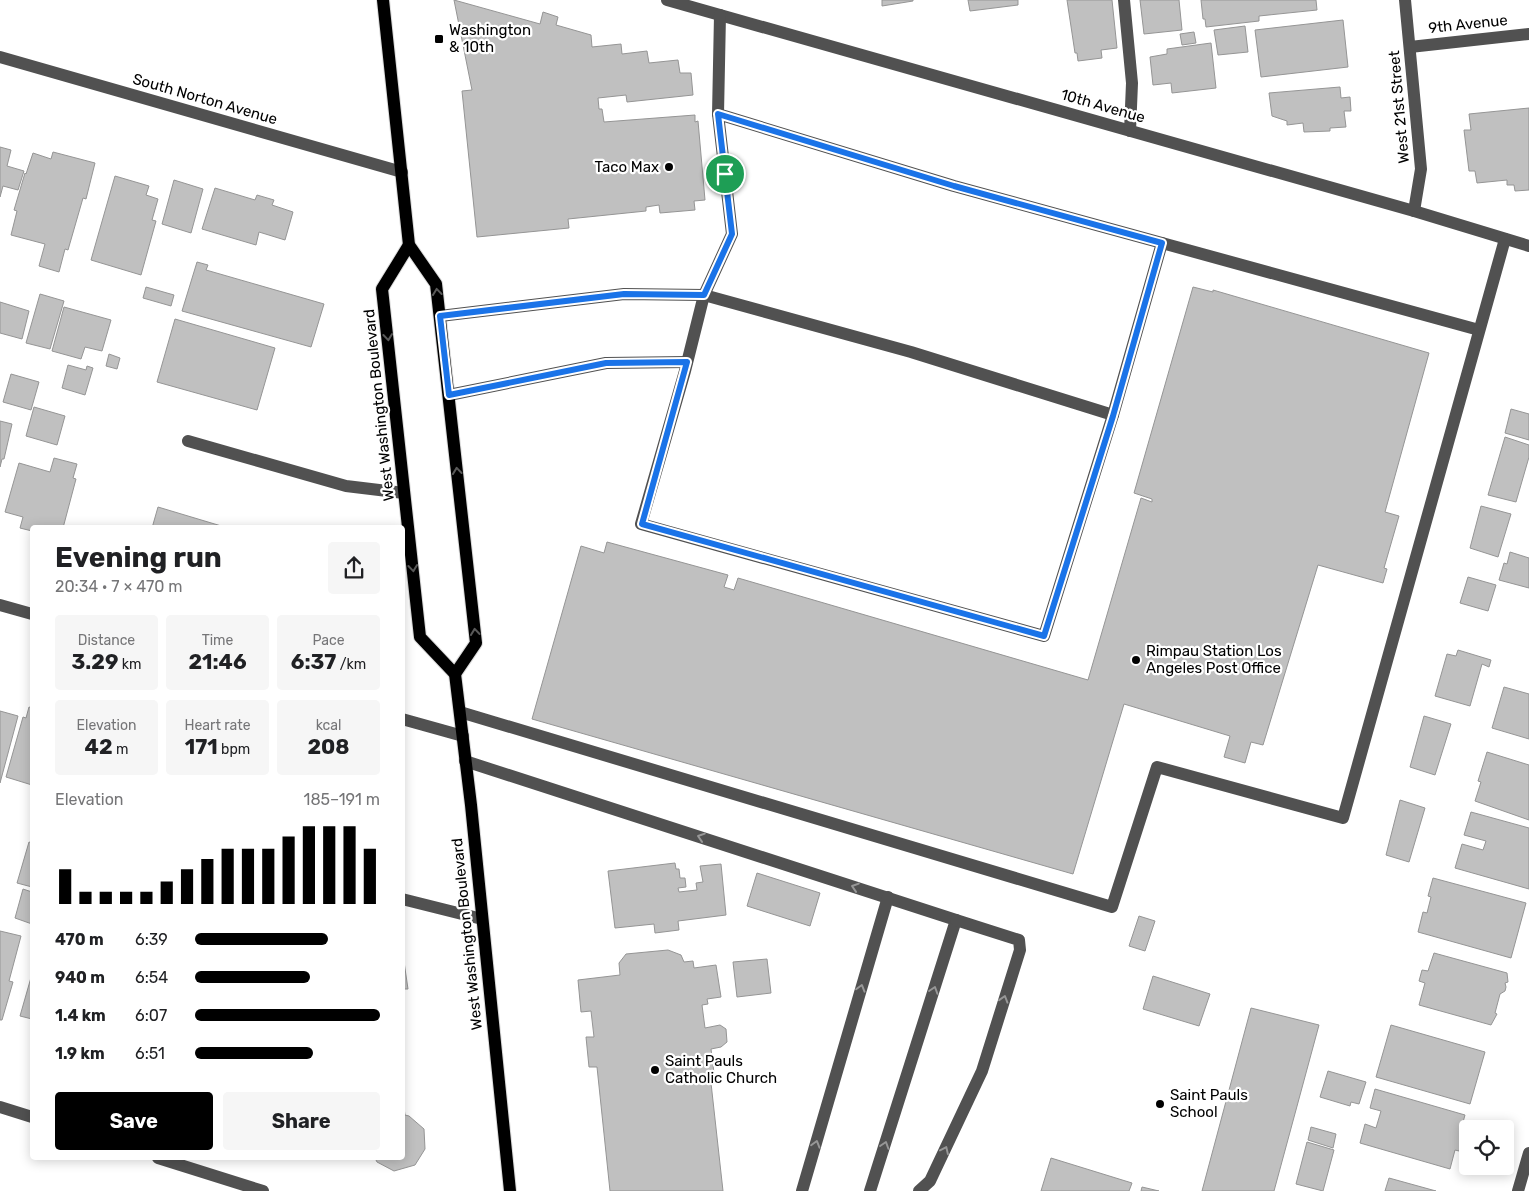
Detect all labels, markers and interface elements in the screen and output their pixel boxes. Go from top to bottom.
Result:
street label: 9th Avenue [1427,11,1509,37]
place label: Washington & 10th [449,21,531,56]
marker: Washington & 10th [433,33,445,45]
street label: West 21st Street [1385,50,1413,164]
street label: South Norton Avenue [131,70,279,128]
street label: 10th Avenue [1059,85,1147,127]
pin [704,153,746,195]
place label: Taco Max [595,158,659,176]
icon: arrive [711,160,739,188]
marker: Taco Max [663,161,675,173]
one-way arrow [432,288,443,296]
street label: West Washington Boulevard [360,308,398,502]
one-way arrow [382,333,393,341]
one-way arrow [452,466,463,474]
text: Evening run [55,541,222,574]
button: share [328,542,380,594]
one-way arrow [407,565,418,573]
text: 20:34 · 7 × 470 m [55,577,182,596]
one-way arrow [470,628,481,636]
text: Distance [78,632,135,649]
text: Time [202,632,233,649]
text: Pace [312,632,345,649]
place label: Rimpau Station Los Angeles Post Office [1146,642,1282,677]
text: 3.29 [71,649,118,674]
text: 21:46 [188,649,247,674]
text: 6:37 [291,649,336,674]
marker: Rimpau Station Los Angeles Post Office [1130,654,1142,666]
text: km [118,656,142,673]
text: /km [336,656,366,673]
text: Elevation [77,717,137,734]
text: Heart rate [185,717,250,734]
text: kcal [316,717,341,734]
text: 42 [85,734,113,759]
text: 171 [185,734,218,759]
text: 208 [307,734,350,759]
text: m [113,741,128,758]
text: bpm [218,741,250,758]
text: Elevation [55,790,124,809]
text: 185–191 m [304,790,380,809]
one-way arrow [697,832,705,842]
street label: West Washington Boulevard [448,837,486,1031]
one-way arrow [852,883,860,893]
text: 470 m [55,930,104,949]
text: 6:39 [135,930,168,949]
text: 940 m [55,968,105,987]
text: 6:54 [135,968,168,987]
one-way arrow [856,985,866,993]
one-way arrow [928,986,938,994]
one-way arrow [999,996,1009,1004]
text: 1.4 km [55,1006,106,1025]
text: 6:07 [135,1006,167,1025]
text: 1.9 km [55,1044,105,1063]
text: 6:51 [135,1044,165,1063]
place label: Saint Pauls Catholic Church [665,1052,777,1087]
marker: Saint Pauls Catholic Church [649,1064,661,1076]
place label: Saint Pauls School [1170,1086,1248,1121]
button: Save [55,1092,213,1150]
button: Share [223,1092,380,1150]
marker: Saint Pauls School [1154,1098,1166,1110]
map controls [1459,1120,1514,1175]
button: locate [1459,1120,1514,1175]
one-way arrow [810,1140,821,1149]
one-way arrow [879,1141,889,1149]
one-way arrow [938,1146,949,1155]

